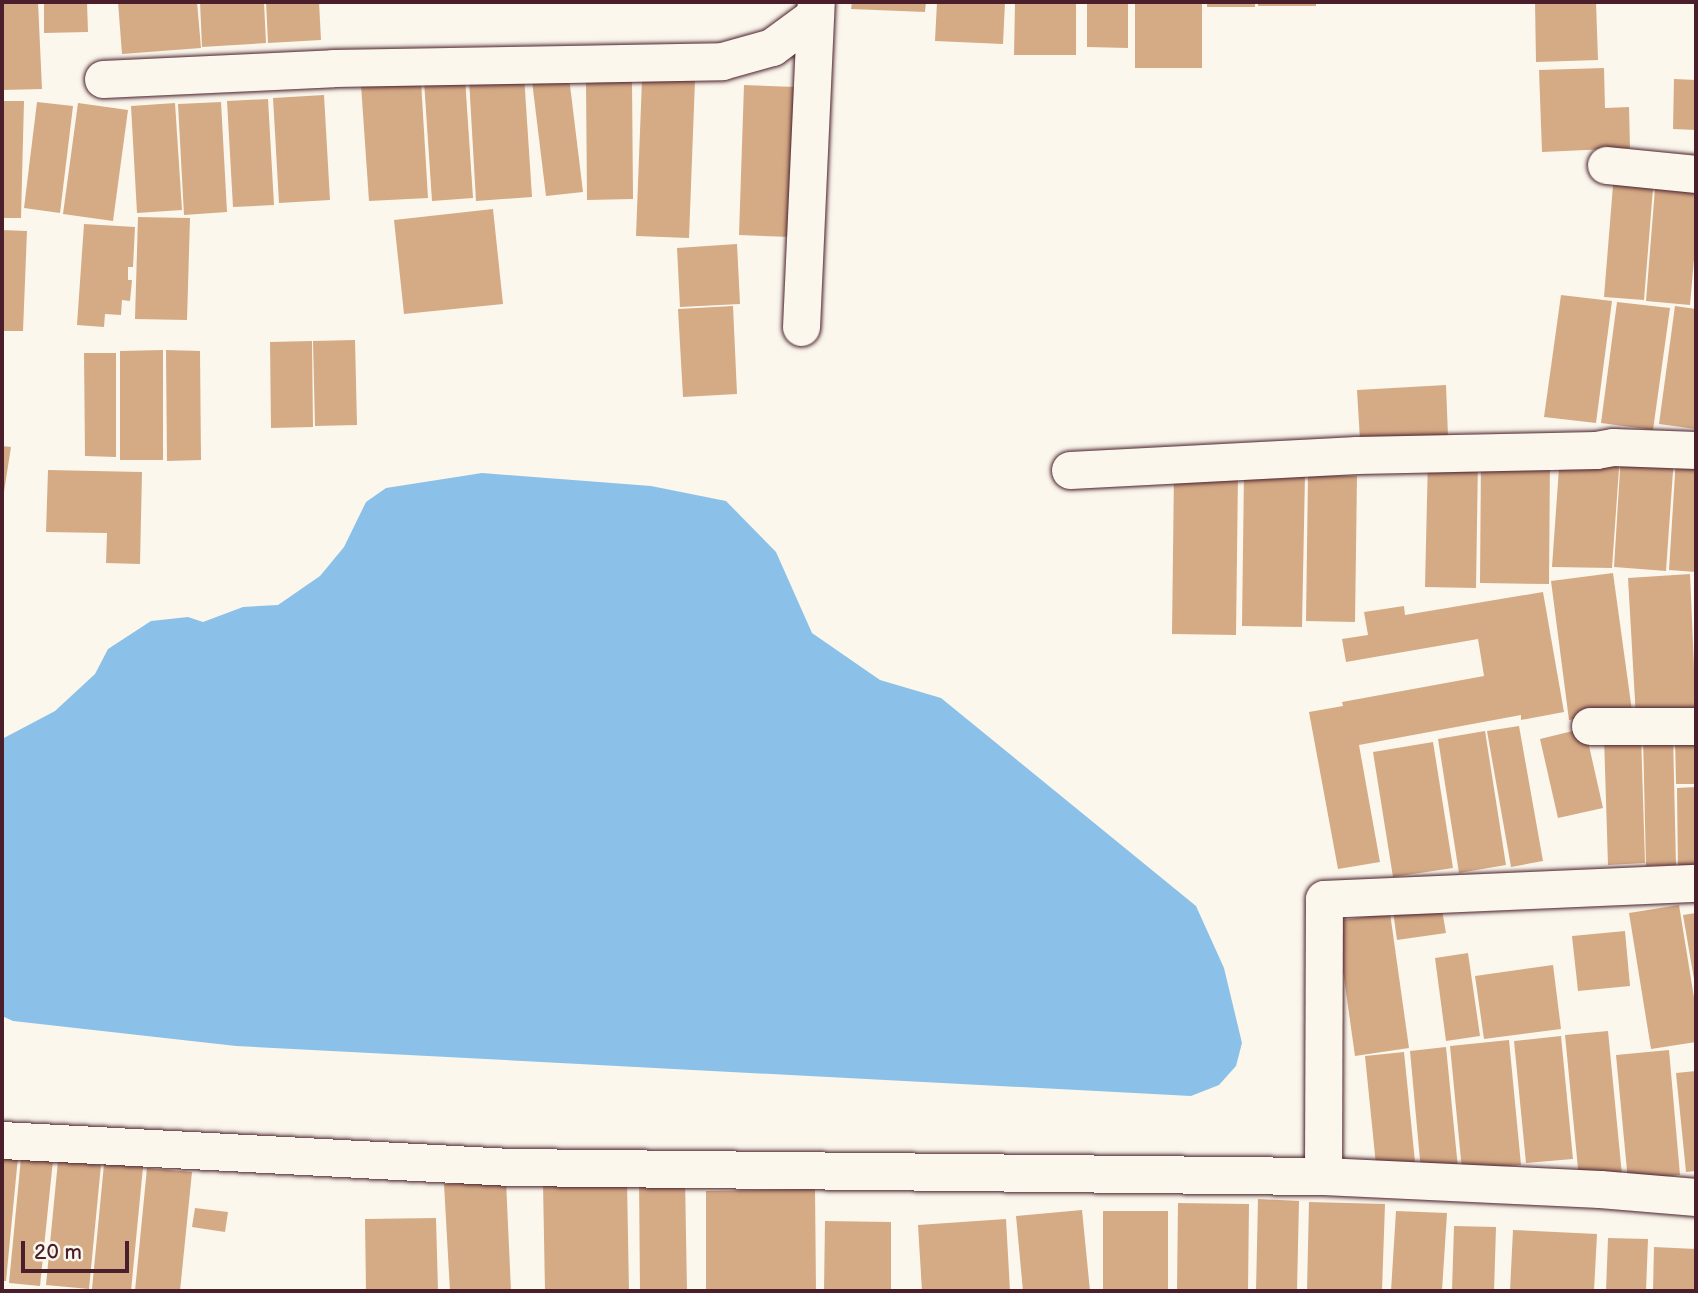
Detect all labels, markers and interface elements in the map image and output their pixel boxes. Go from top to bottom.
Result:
scale bar [24,1226,133,1270]
text: 20 m [34,1240,82,1265]

